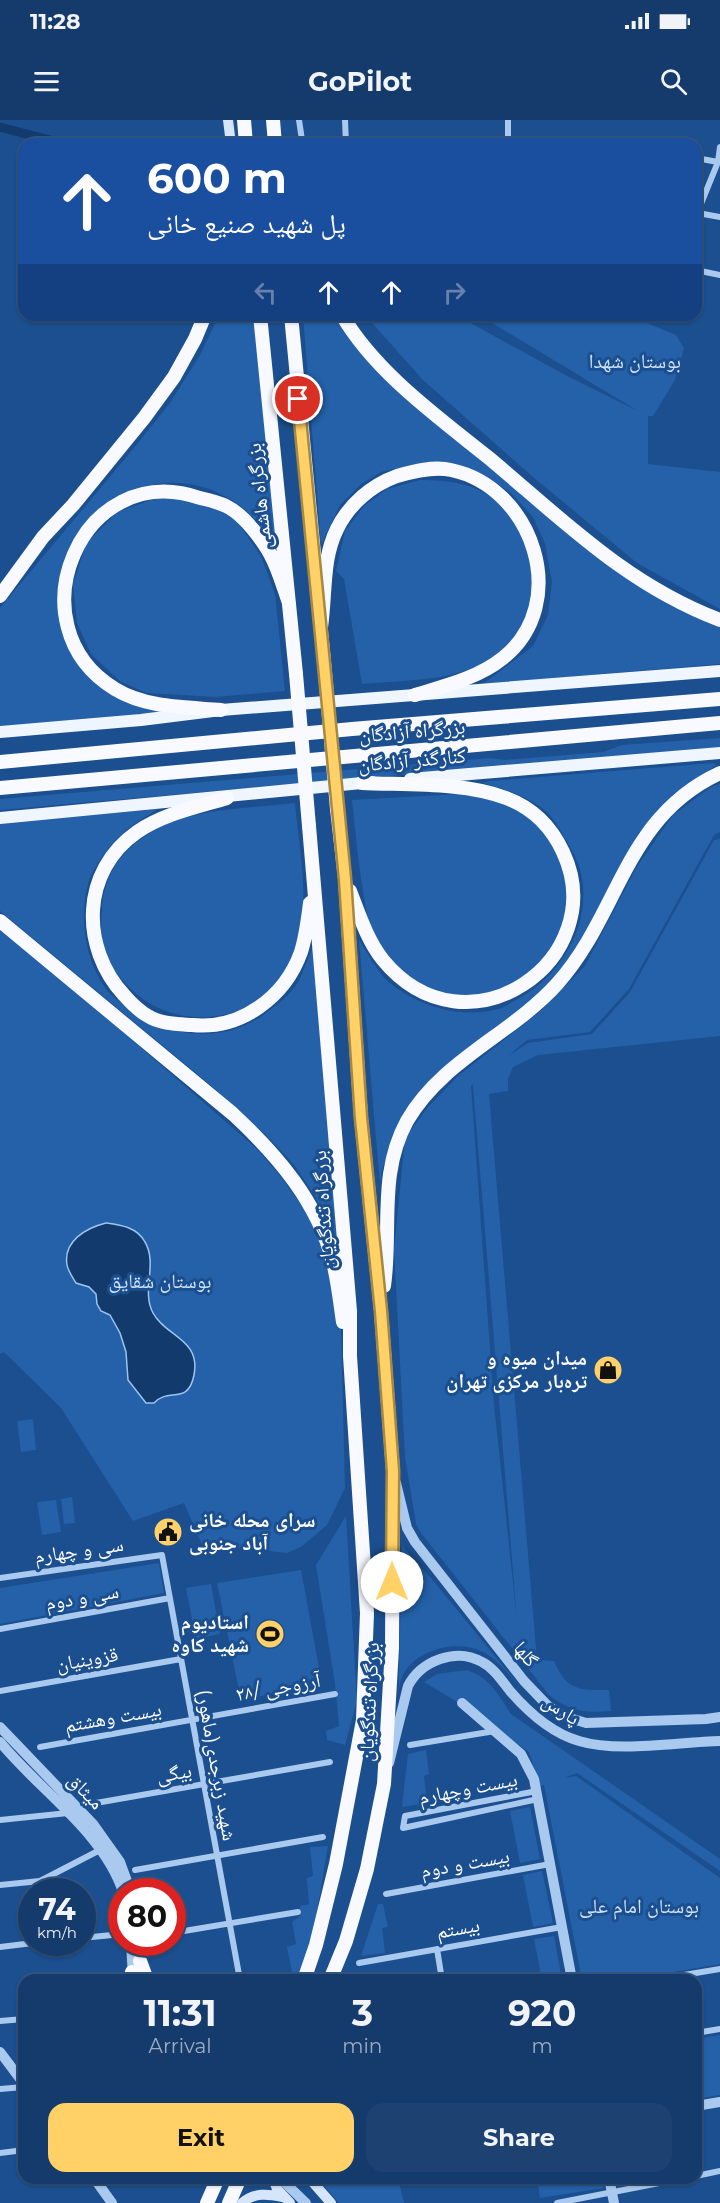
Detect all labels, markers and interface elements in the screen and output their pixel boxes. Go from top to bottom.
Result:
text: 11:28 [30,8,81,35]
icon: menu [30,65,63,98]
text: GoPilot [308,65,412,98]
icon: search [657,65,690,98]
text: 600 m [147,152,287,204]
icon: ahead [48,162,126,240]
text: پل شهید صنیع خانی [147,207,346,240]
icon: left [249,276,282,309]
icon: ahead [312,276,345,309]
icon: ahead [375,276,408,309]
icon: right [438,276,471,309]
park label: بوستان شهدا [589,349,681,373]
pin [272,373,323,424]
icon: arrive [281,382,314,415]
street label: بزرگراه هاشمی [242,442,276,550]
street label: بزرگراه آزادگان [358,714,466,748]
street label: کنارگذر آزادگان [357,743,467,777]
street label: بزرگراه تندگویان [307,1150,339,1270]
park label: بوستان شقایق [109,1269,211,1293]
place label: میدان میوه و تره‌بار مرکزی تهران [446,1346,588,1393]
shop icon: میدان میوه و تره‌بار مرکزی تهران [592,1354,624,1386]
place label: سرای محله خانی آباد جنوبی [189,1508,315,1556]
public building icon: سرای محله خانی آباد جنوبی [152,1516,184,1548]
street label: سی و چهارم [33,1532,125,1570]
position arrow [360,1550,424,1614]
street label: سی و دوم [43,1579,121,1617]
place label: استادیوم شهید کاوه [171,1610,249,1657]
sports icon: استادیوم شهید کاوه [254,1618,286,1650]
street label: گلها [509,1636,544,1672]
street label: قزوینیان [54,1642,120,1676]
street label: بزرگراه تندگویان [354,1642,384,1762]
street label: آرزوجی /۲۸ [234,1668,323,1706]
street label: شهید زبرجدی(ماهور) [192,1688,242,1842]
street label: پارس [538,1688,584,1730]
street label: بیست وهشتم [63,1697,164,1739]
street label: بیگی [154,1758,194,1788]
street label: بیست وچهارم [417,1767,520,1811]
street label: میثاق [63,1768,109,1814]
street label: بیست و دوم [419,1843,512,1885]
speed limit sign: 80 [108,1878,186,1956]
text: 74 [38,1891,76,1928]
park label: بوستان امام علی [579,1894,699,1920]
street label: بیستم [434,1912,482,1946]
text: km/h [37,1923,77,1942]
text: 11:31 [144,1991,217,2035]
text: 3 [352,1991,373,2035]
text: 920 [508,1991,576,2035]
text: Arrival [149,2034,212,2058]
text: min [342,2034,382,2058]
text: m [532,2034,553,2058]
button: Exit [48,2103,354,2172]
button: Share [366,2103,672,2172]

